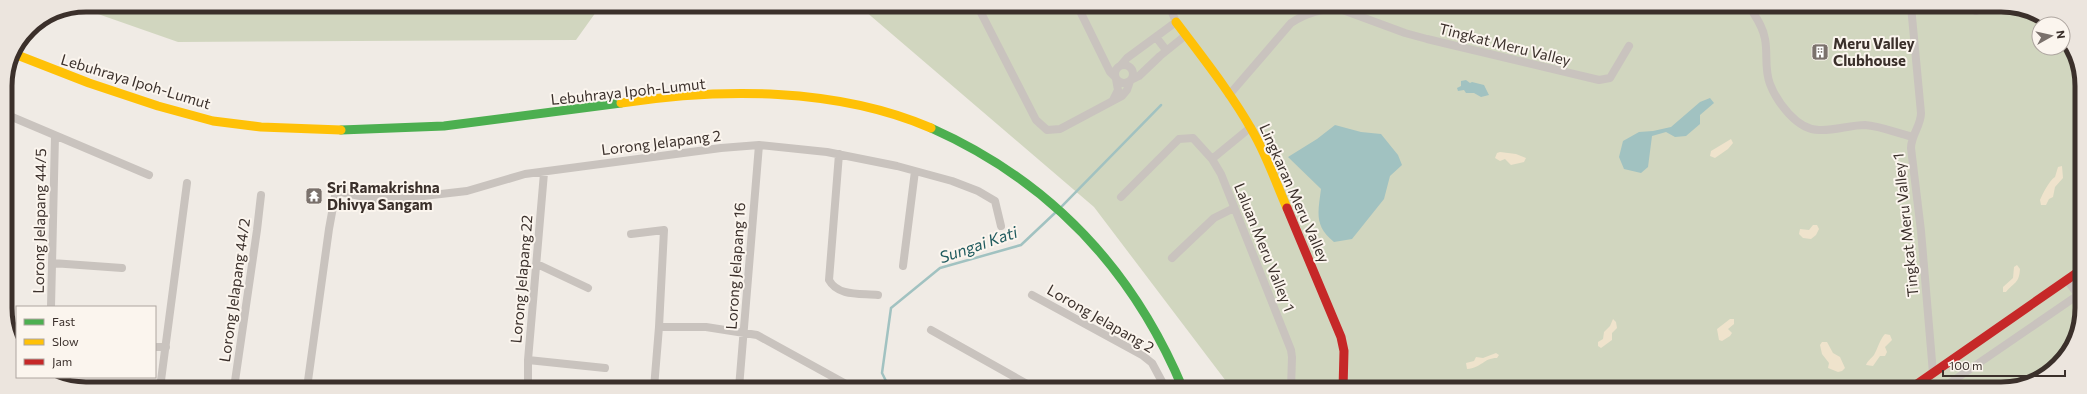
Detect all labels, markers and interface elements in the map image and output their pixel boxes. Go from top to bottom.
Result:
north arrow [2031,16,2071,56]
street label: Tingkat Meru Valley [1437,19,1573,69]
text: N [2054,30,2068,40]
place label: Meru Valley Clubhouse [1833,34,1915,69]
building icon: Meru Valley Clubhouse [1810,42,1830,62]
street label: Lebuhraya Ipoh-Lumut [59,50,213,112]
street label: Lebuhraya Ipoh-Lumut [550,74,706,108]
street label: Lingkaran Meru Valley [1256,121,1334,265]
street label: Lorong Jelapang 2 [600,126,722,158]
street label: Lorong Jelapang 44/5 [29,148,49,294]
street label: Tingkat Meru Valley 1 [1889,152,1921,298]
place label: Sri Ramakrishna Dhivya Sangam [327,178,440,213]
street label: Laluan Meru Valley 1 [1231,180,1299,314]
temple icon: Sri Ramakrishna Dhivya Sangam [304,186,324,206]
street label: Lorong Jelapang 16 [722,202,748,330]
street label: Lorong Jelapang 22 [506,214,536,344]
street label: Lorong Jelapang 44/2 [215,217,253,363]
water label: Sungai Kati [936,221,1020,266]
street label: Lorong Jelapang 2 [1044,280,1158,356]
legend [16,306,156,378]
text: Fast [52,314,75,328]
text: Slow [52,334,79,348]
scale bar [1943,352,2065,378]
text: Jam [52,354,72,369]
text: 100 m [1949,358,1983,372]

